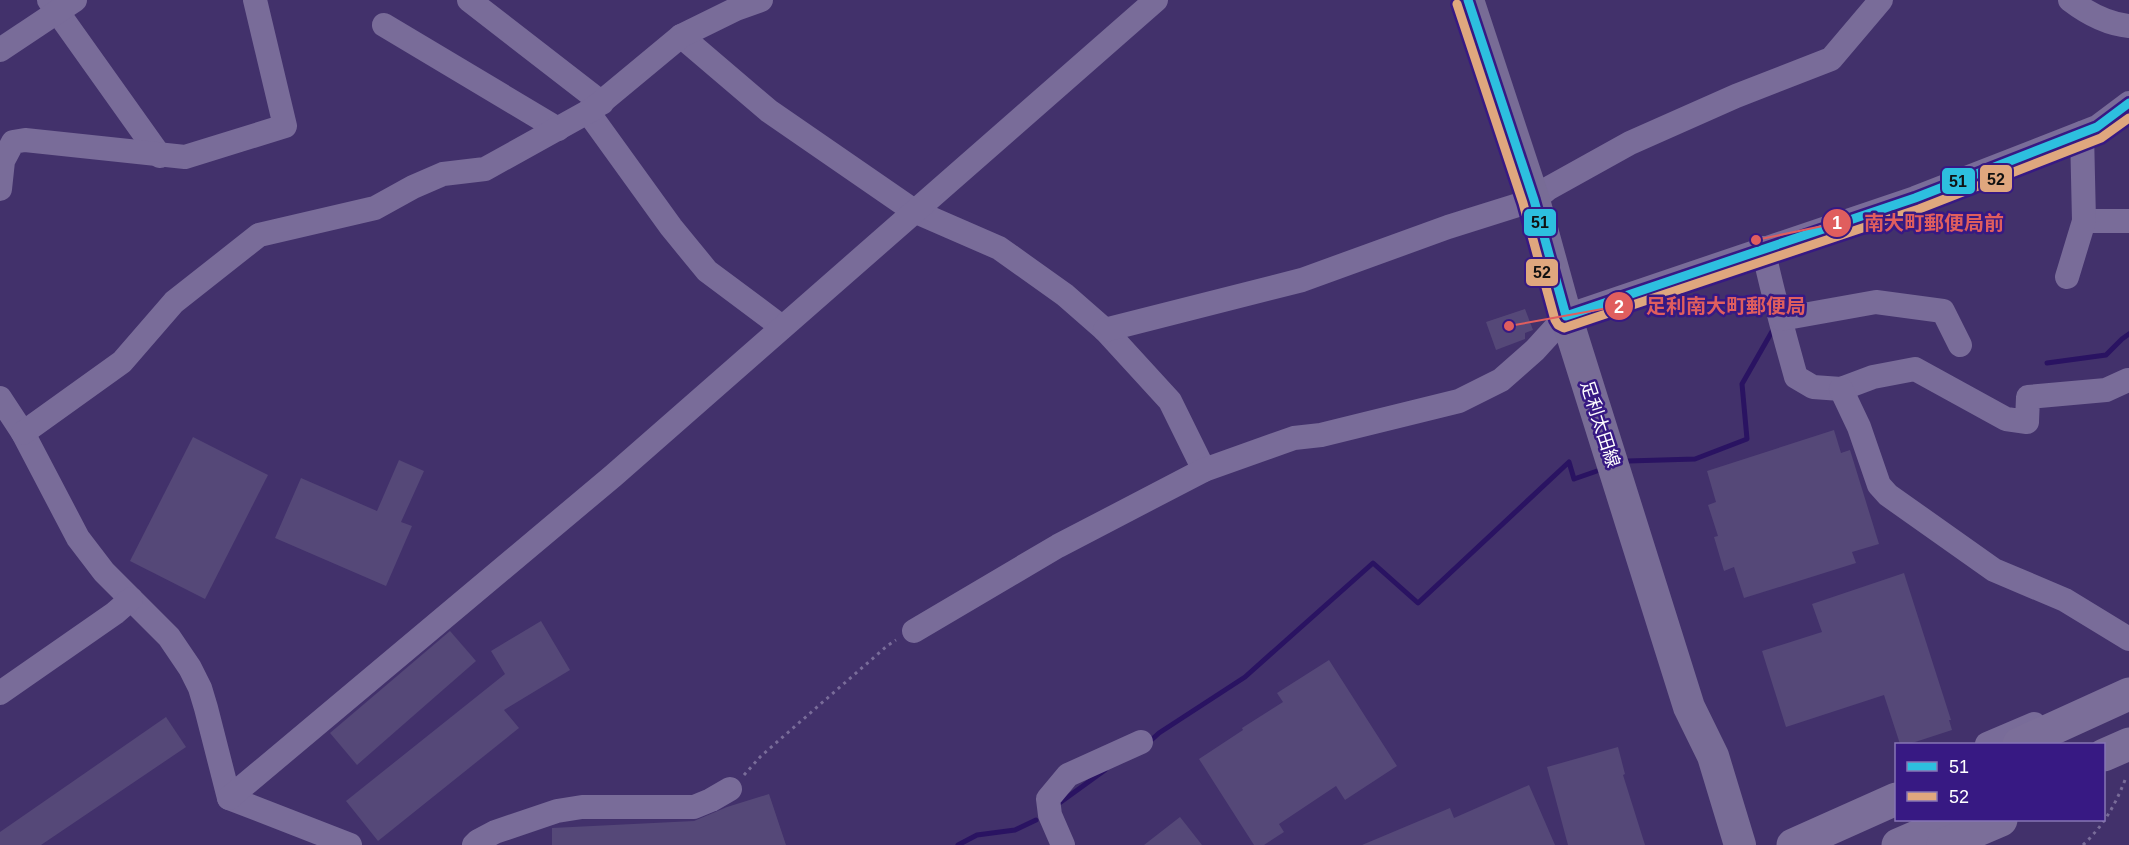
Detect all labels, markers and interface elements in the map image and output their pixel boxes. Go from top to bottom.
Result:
line badge: 52 [1979,164,2013,193]
line badge: 51 [1941,167,1976,195]
text: 52 [1987,171,2005,188]
text: 51 [1949,173,1967,190]
callout: 南大町郵便局前 [1822,204,2016,242]
line badge: 51 [1523,208,1557,237]
text: 南大町郵便局前 [1864,212,2004,234]
text: 1 [1832,213,1842,233]
text: 51 [1531,214,1549,231]
line badge: 52 [1525,258,1559,287]
text: 52 [1533,264,1551,281]
callout: 足利南大町郵便局 [1604,287,1818,325]
text: 足利南大町郵便局 [1646,295,1806,317]
text: 2 [1614,297,1624,317]
street label: 足利太田線 [1577,378,1623,470]
legend [1895,743,2105,821]
text: 51 [1949,757,1969,777]
text: 52 [1949,787,1969,807]

